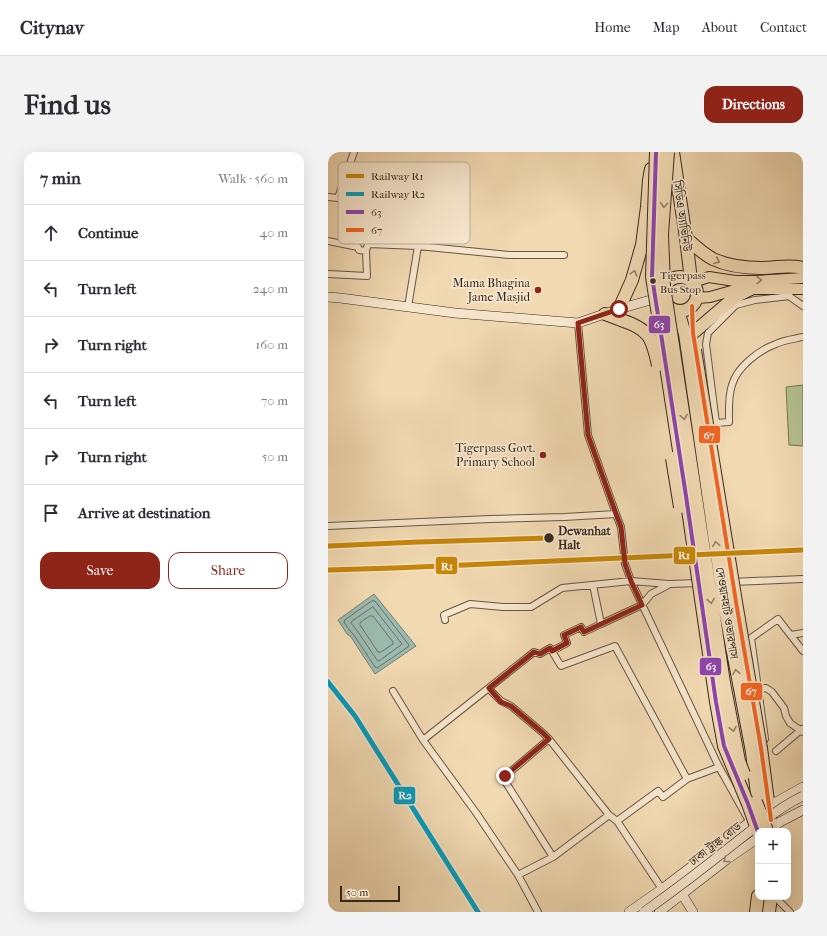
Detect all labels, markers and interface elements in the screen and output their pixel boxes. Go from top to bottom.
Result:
text: Citynav [20,17,84,39]
text: Home [594,19,631,36]
text: Map [653,19,680,36]
text: About [702,19,738,36]
text: Contact [760,19,807,36]
button: Directions [704,86,803,123]
text: Find us [24,88,111,121]
legend [338,162,470,244]
text: 7 min [40,168,81,188]
text: Railway R1 [371,170,424,183]
text: Walk · 560 m [218,171,288,186]
street label: সিডিএ অ্যাভিনিউ [670,178,696,253]
text: Railway R2 [371,188,426,201]
one-way arrow [660,202,669,208]
text: 63 [371,206,381,219]
icon: ahead [40,222,62,244]
text: Continue [78,224,138,242]
text: 67 [371,224,382,237]
text: 40 m [260,225,288,240]
one-way arrow [714,256,721,264]
place label: Tigerpass Bus Stop [660,269,706,296]
one-way arrow [629,270,638,277]
place label: Mama Bhagina Jame Masjid [453,276,530,304]
marker: Tigerpass Bus Stop [648,276,658,286]
one-way arrow [756,276,762,285]
icon: left [40,278,62,300]
text: Turn left [78,280,136,298]
text: 240 m [253,281,288,296]
marker: Mama Bhagina Jame Masjid [533,285,543,295]
route start [610,300,628,318]
line badge: 63 [648,315,671,334]
text: 63 [654,318,665,331]
icon: right [40,334,62,356]
text: Turn right [78,336,147,354]
text: 160 m [256,337,288,352]
icon: left [40,390,62,412]
text: Turn left [78,392,136,410]
text: 70 m [261,393,288,408]
one-way arrow [679,414,688,420]
line badge: 67 [698,425,721,444]
text: 67 [703,429,715,442]
place label: Tigerpass Govt. Primary School [455,441,536,469]
icon: right [40,446,62,468]
text: Turn right [78,448,147,466]
text: 50 m [262,449,288,464]
marker: Tigerpass Govt. Primary School [538,450,548,460]
icon: arrive [40,502,62,524]
text: Arrive at destination [78,504,210,522]
place label: Dewanhat Halt [558,524,612,552]
marker: Dewanhat Halt [542,531,556,545]
one-way arrow [712,541,721,547]
line badge: R1 [673,546,696,565]
text: R1 [678,549,690,562]
button: Save [40,552,160,589]
button: Share [168,552,288,589]
line badge: R1 [435,556,458,575]
text: R1 [441,560,453,573]
street label: দেওয়ানহাট ওভারপাস [713,566,742,661]
one-way arrow [706,598,715,604]
line badge: 63 [699,657,722,676]
text: 63 [706,660,717,673]
one-way arrow [733,669,741,675]
line badge: 67 [740,682,763,701]
text: 67 [745,685,757,698]
one-way arrow [728,726,737,732]
route end [496,767,514,785]
line badge: R2 [393,786,416,805]
text: R2 [398,789,412,802]
street label: ঢাকা ট্রাঙ্ক রোড [685,818,744,869]
map controls [755,828,791,900]
button: + [755,828,791,864]
one-way arrow [724,855,731,862]
button: − [755,864,791,900]
scale bar [340,884,400,903]
text: 50 m [346,886,368,899]

